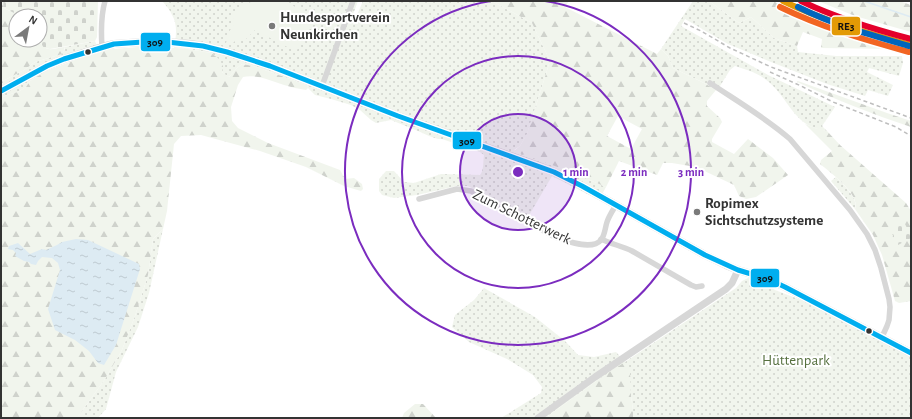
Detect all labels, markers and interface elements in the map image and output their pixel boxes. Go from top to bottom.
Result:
north arrow [8,8,48,48]
place label: Hundesportverein Neunkirchen [280,10,390,42]
text: N [27,13,39,27]
line badge: RE3 [831,16,861,36]
marker: Hundesportverein Neunkirchen [267,21,277,31]
text: RE3 [838,21,855,32]
line badge: 309 [140,32,171,52]
text: 309 [147,37,163,48]
unlabelled marker [83,47,93,57]
line badge: 309 [452,131,482,150]
text: 309 [459,136,475,147]
centre of rings [511,165,525,179]
text: 1 min [563,166,589,178]
text: 2 min [621,166,647,178]
text: 3 min [678,166,704,178]
street label: Zum Schotterwerk [471,187,574,247]
place label: Ropimex Sichtschutzsysteme [705,196,823,228]
marker: Ropimex Sichtschutzsysteme [692,207,702,217]
line badge: 309 [750,268,780,288]
text: 309 [757,273,773,284]
unlabelled marker [864,326,874,336]
park label: Hüttenpark [762,353,830,368]

